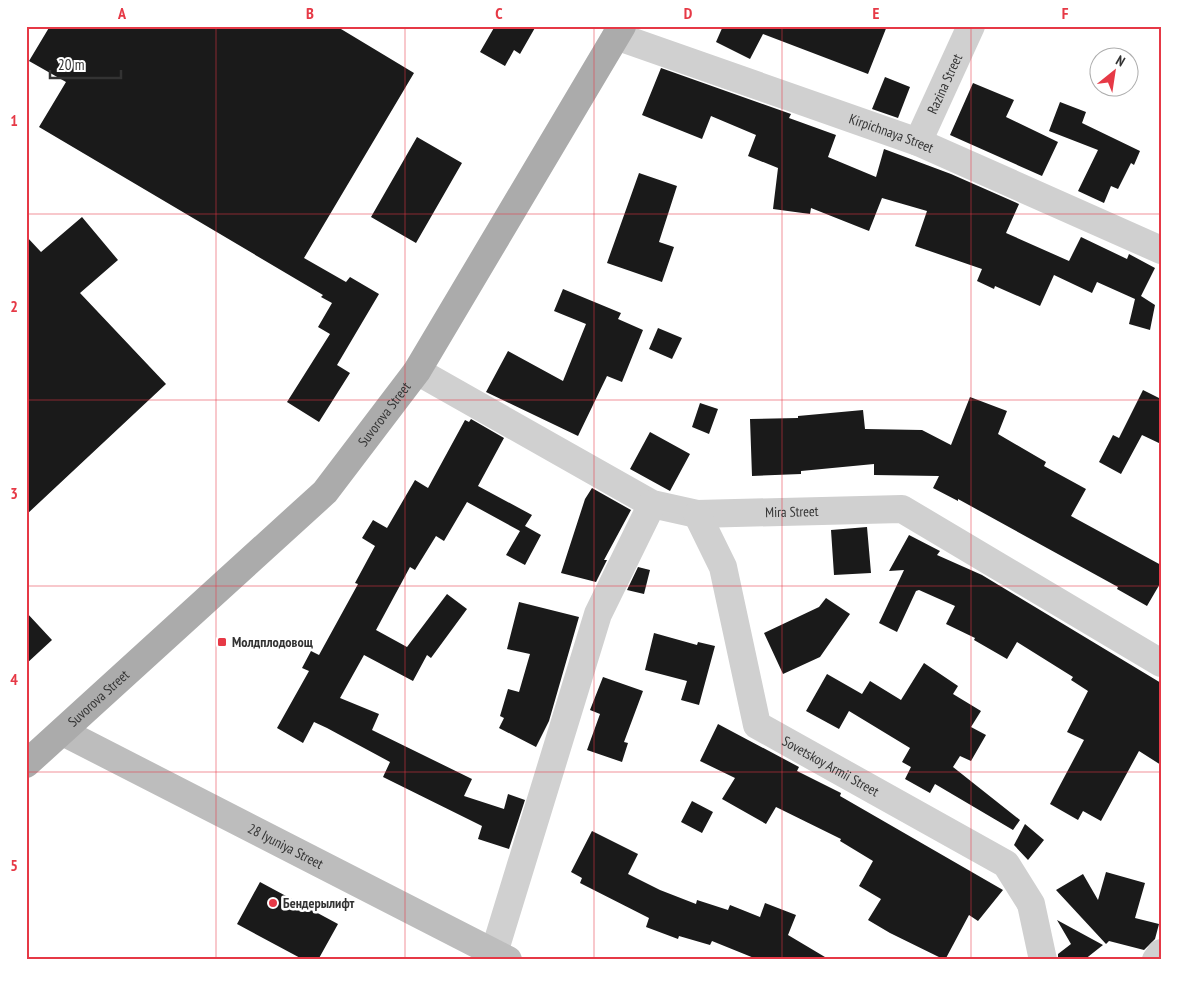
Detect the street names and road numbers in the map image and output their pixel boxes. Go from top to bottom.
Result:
street label: Razina Street [923,51,966,117]
street label: Kirpichnaya Street [847,110,937,157]
street label: Suvorova Street [354,378,415,450]
street label: Mira Street [765,502,819,521]
street label: Suvorova Street [64,666,133,730]
street label: Sovetskoy Armii Street [779,732,882,800]
street label: 28 Iyuniya Street [245,819,326,873]

